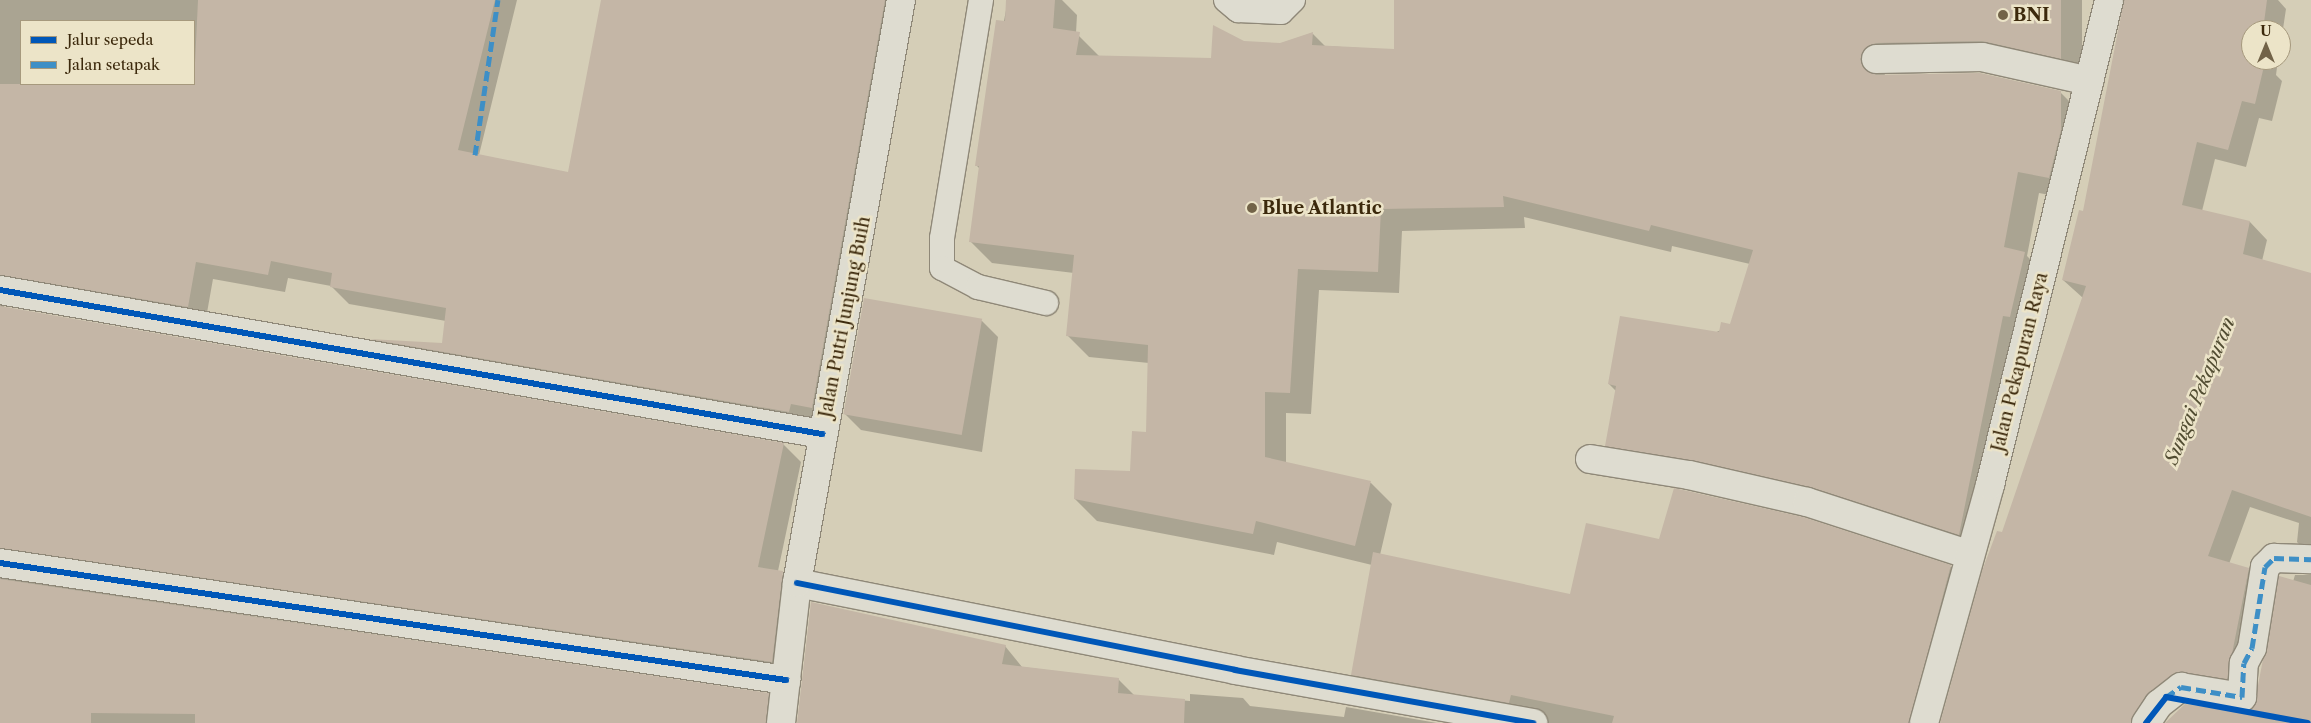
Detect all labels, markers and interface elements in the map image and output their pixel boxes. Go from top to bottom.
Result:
place label: BNI [2013,4,2050,26]
marker: BNI [1997,9,2009,21]
legend [20,20,195,85]
north arrow [2241,20,2291,70]
text: U [2260,22,2272,40]
text: Jalur sepeda [67,30,153,49]
text: Jalan setapak [67,55,160,74]
place label: Blue Atlantic [1262,197,1382,219]
marker: Blue Atlantic [1246,202,1258,214]
street label: Jalan Putri Junjung Buih [815,215,875,419]
street label: Jalan Pekapuran Raya [1987,270,2053,454]
water label: Sungai Pekapuran [2160,314,2240,468]

